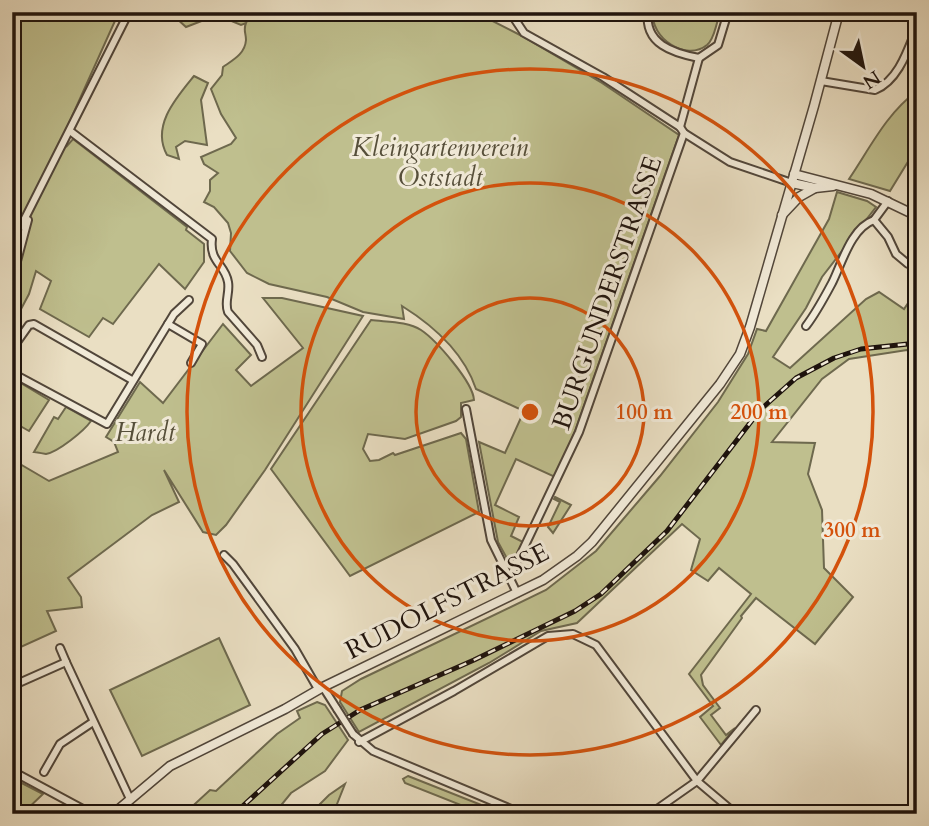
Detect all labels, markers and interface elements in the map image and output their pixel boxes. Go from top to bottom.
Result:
north arrow [828,32,898,102]
text: N [857,64,886,95]
park label: Kleingartenverein Oststadt [352,130,529,195]
street label: BURGUNDERSTRASSE [544,152,670,434]
text: 100 m [615,398,673,427]
text: 200 m [730,398,788,427]
centre of rings [518,400,542,424]
park label: Hardt [115,415,176,450]
text: 300 m [823,516,881,545]
street label: RUDOLFSTRASSE [339,535,555,667]

